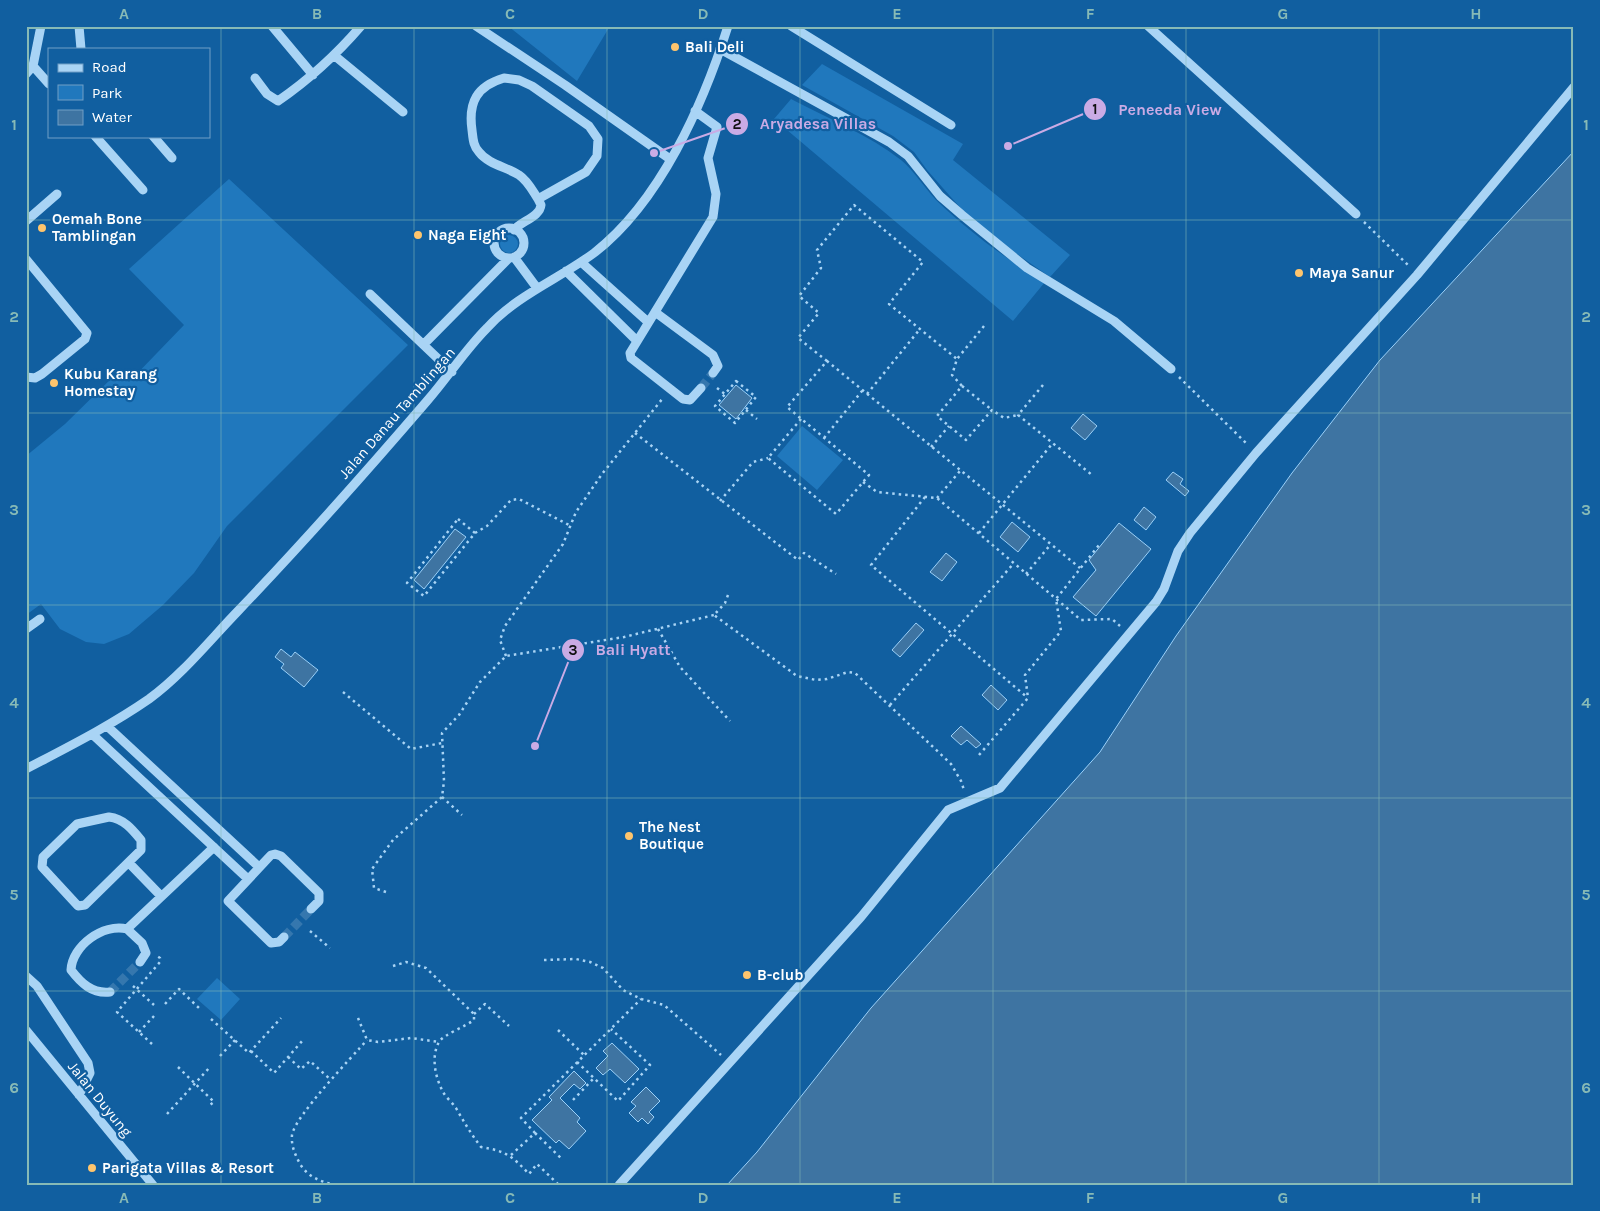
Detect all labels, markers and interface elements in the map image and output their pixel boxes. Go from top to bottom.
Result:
text: A [119,4,129,23]
text: B [312,4,322,23]
text: C [505,4,515,23]
text: D [698,4,709,23]
text: E [892,4,902,23]
text: F [1086,4,1095,23]
text: G [1278,4,1288,23]
text: H [1470,4,1482,23]
place label: Bali Deli [685,38,745,56]
marker: Bali Deli [669,41,681,53]
legend [48,48,210,138]
text: Road [92,58,127,76]
text: Park [92,84,122,102]
callout: Peneeda View [1083,94,1231,125]
text: 1 [1092,100,1098,118]
text: Peneeda View [1118,100,1222,119]
text: Water [92,108,133,126]
callout: Aryadesa Villas [725,108,886,139]
text: Aryadesa Villas [760,114,876,133]
text: 1 [11,115,17,134]
text: 2 [732,115,742,133]
text: 1 [1583,115,1589,134]
place label: Oemah Bone Tamblingan [52,210,142,245]
marker: Oemah Bone Tamblingan [36,222,48,234]
place label: Naga Eight [428,226,507,244]
marker: Naga Eight [412,229,424,241]
place label: Maya Sanur [1309,264,1394,282]
marker: Maya Sanur [1293,267,1305,279]
text: 2 [9,307,19,326]
text: 2 [1581,307,1591,326]
street label: Jalan Danau Tamblingan [335,344,459,482]
place label: Kubu Karang Homestay [64,365,157,400]
marker: Kubu Karang Homestay [48,377,60,389]
text: 3 [9,500,19,519]
text: 3 [1581,500,1591,519]
callout: Bali Hyatt [561,634,681,665]
text: Bali Hyatt [595,640,671,659]
text: 3 [568,641,578,659]
text: 4 [9,693,19,712]
text: 4 [1581,693,1591,712]
place label: The Nest Boutique [639,818,704,853]
marker: The Nest Boutique [623,830,635,842]
text: 5 [9,885,19,904]
text: 5 [1581,885,1591,904]
place label: B-club [757,966,803,984]
marker: B-club [741,969,753,981]
street label: Jalan Duyung [64,1058,136,1141]
text: 6 [9,1078,19,1097]
text: 6 [1581,1078,1591,1097]
place label: Parigata Villas & Resort [102,1159,274,1177]
marker: Parigata Villas & Resort [86,1162,98,1174]
text: A [119,1188,129,1207]
text: B [312,1188,322,1207]
text: C [505,1188,515,1207]
text: D [698,1188,709,1207]
text: E [892,1188,902,1207]
text: F [1086,1188,1095,1207]
text: G [1278,1188,1288,1207]
text: H [1470,1188,1482,1207]

